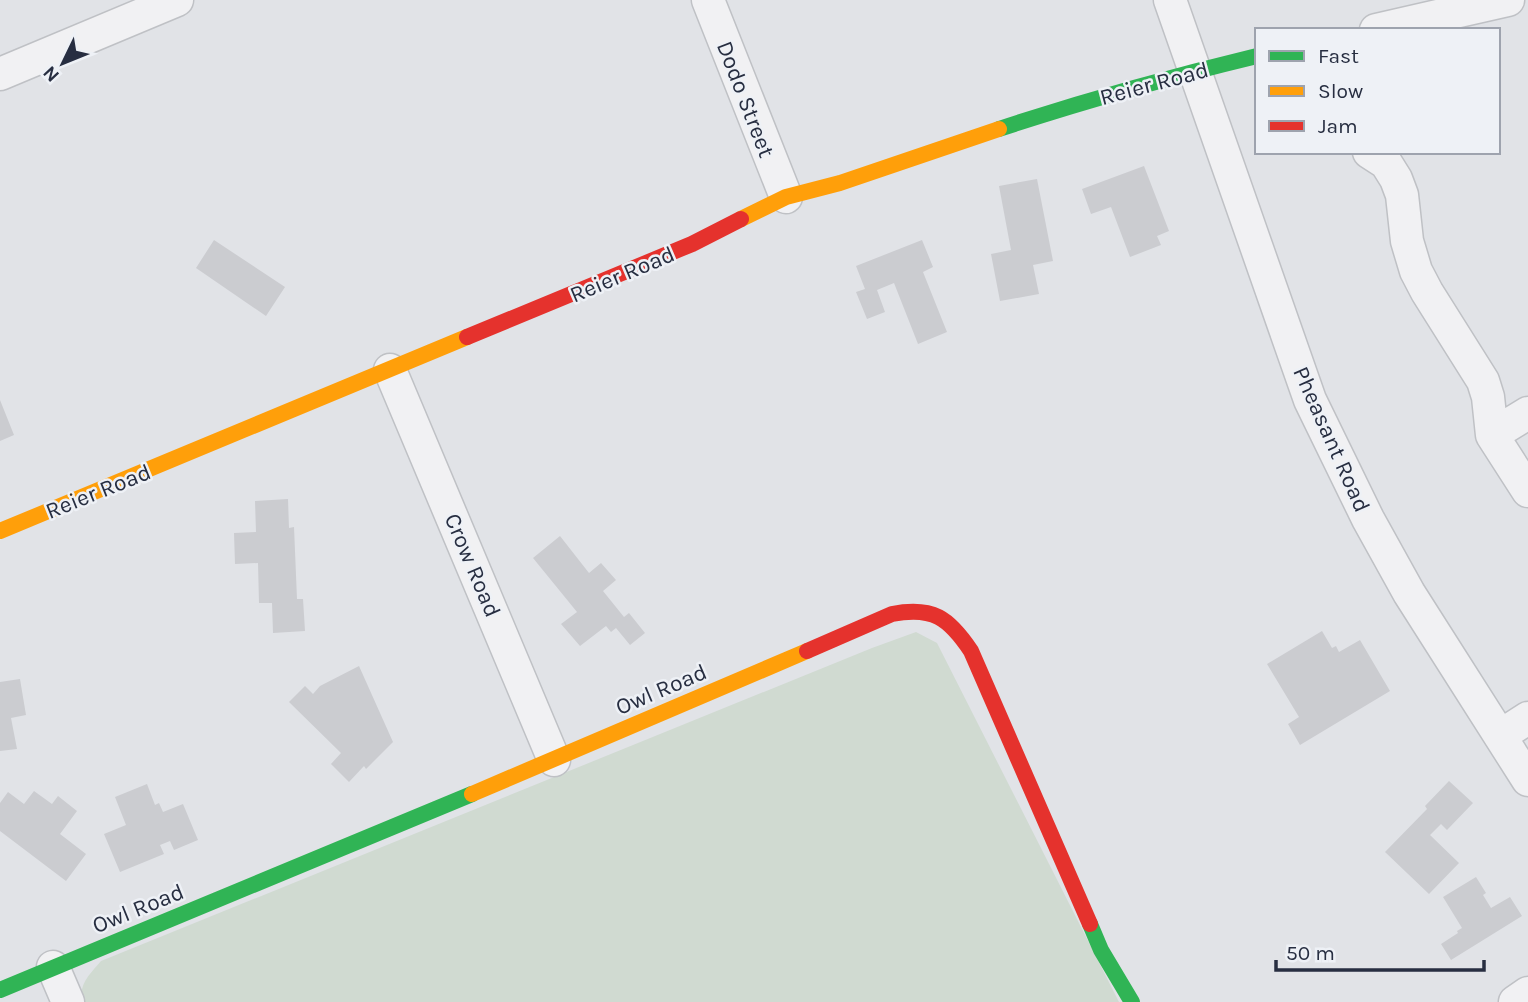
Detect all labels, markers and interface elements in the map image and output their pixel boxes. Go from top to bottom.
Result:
north arrow [28,28,98,98]
legend [1255,28,1500,154]
street label: Dodo Street [711,37,780,162]
text: Fast [1318,44,1359,68]
street label: Reier Road [1097,56,1211,111]
text: N [39,61,64,86]
text: Slow [1318,79,1363,103]
text: Jam [1318,114,1358,138]
street label: Reier Road [566,240,679,309]
street label: Pheasant Road [1287,362,1376,516]
street label: Reier Road [42,458,155,525]
street label: Crow Road [439,509,506,621]
street label: Owl Road [612,658,711,721]
street label: Owl Road [88,878,188,939]
scale bar [1276,928,1484,972]
text: 50 m [1286,941,1335,965]

